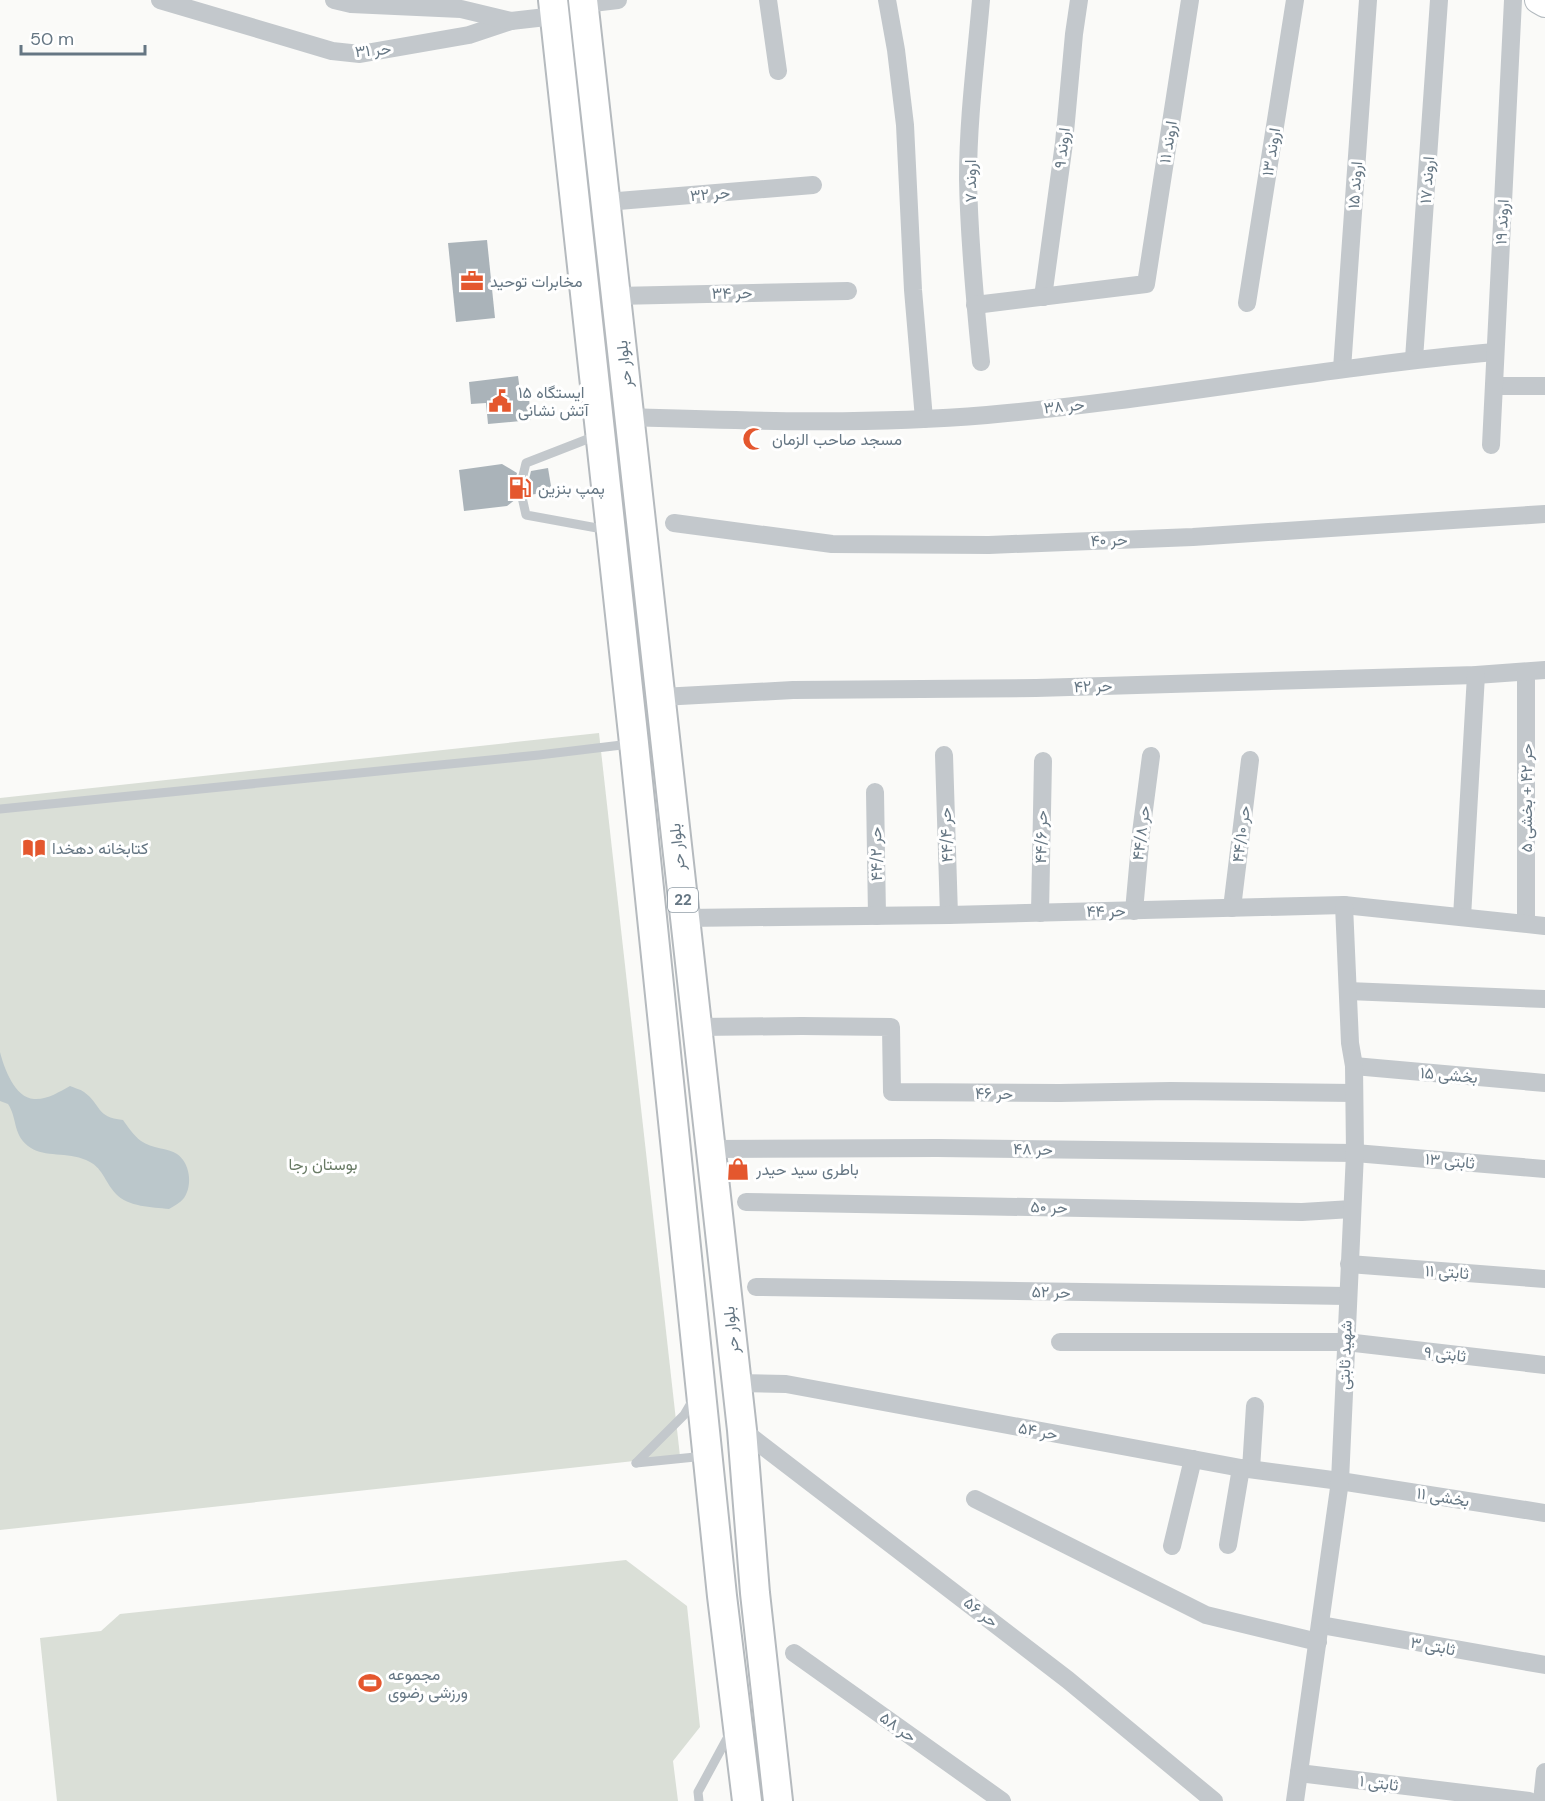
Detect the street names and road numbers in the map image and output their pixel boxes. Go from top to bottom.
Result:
street label: حر ۳۱ [354,38,392,62]
street label: اروند ۱۱ [1154,119,1182,165]
street label: اروند ۹ [1049,126,1075,170]
street label: اروند ۱۳ [1257,126,1285,178]
street label: اروند ۱۷ [1415,156,1439,204]
street label: اروند ۷ [960,160,981,202]
street label: اروند ۱۵ [1343,161,1367,209]
street label: حر ۳۲ [689,182,731,206]
street label: اروند ۱۹ [1490,199,1514,245]
street label: حر ۳۴ [711,282,753,304]
street label: بلوار حر [611,339,637,390]
street label: حر ۳۸ [1042,393,1086,419]
street label: حر ۴۰ [1090,529,1128,551]
street label: حر ۴۲ [1073,675,1113,697]
street label: حر ۴۲ + بخشی ۵ [1516,743,1537,853]
street label: حر ۴۴/۸ [1127,804,1155,862]
street label: حر ۴۴/۱۰ [1227,804,1255,864]
street label: حر ۴۴/۴ [935,807,957,863]
street label: حر ۴۴/۶ [1030,810,1052,864]
street label: بلوار حر [664,822,690,873]
street label: حر ۴۴/۲ [865,826,887,881]
road number: 22 [668,888,698,912]
street label: حر ۴۴ [1086,900,1126,922]
street label: بخشی ۱۵ [1419,1062,1479,1088]
street label: حر ۴۶ [975,1083,1013,1104]
street label: حر ۴۸ [1013,1138,1053,1160]
street label: ثابتی ۱۳ [1424,1148,1476,1174]
street label: حر ۵۰ [1030,1196,1068,1218]
street label: ثابتی ۱۱ [1424,1260,1470,1284]
street label: حر ۵۲ [1031,1281,1071,1303]
street label: بلوار حر [718,1305,744,1356]
street label: شهید ثابتی [1333,1320,1357,1390]
street label: ثابتی ۹ [1423,1341,1467,1367]
street label: حر ۵۴ [1017,1417,1060,1445]
street label: بخشی ۱۱ [1415,1482,1471,1512]
street label: حر ۵۶ [959,1592,1003,1632]
street label: ثابتی ۳ [1409,1632,1457,1660]
street label: حر ۵۸ [876,1707,921,1747]
street label: ثابتی ۱ [1358,1770,1400,1796]

